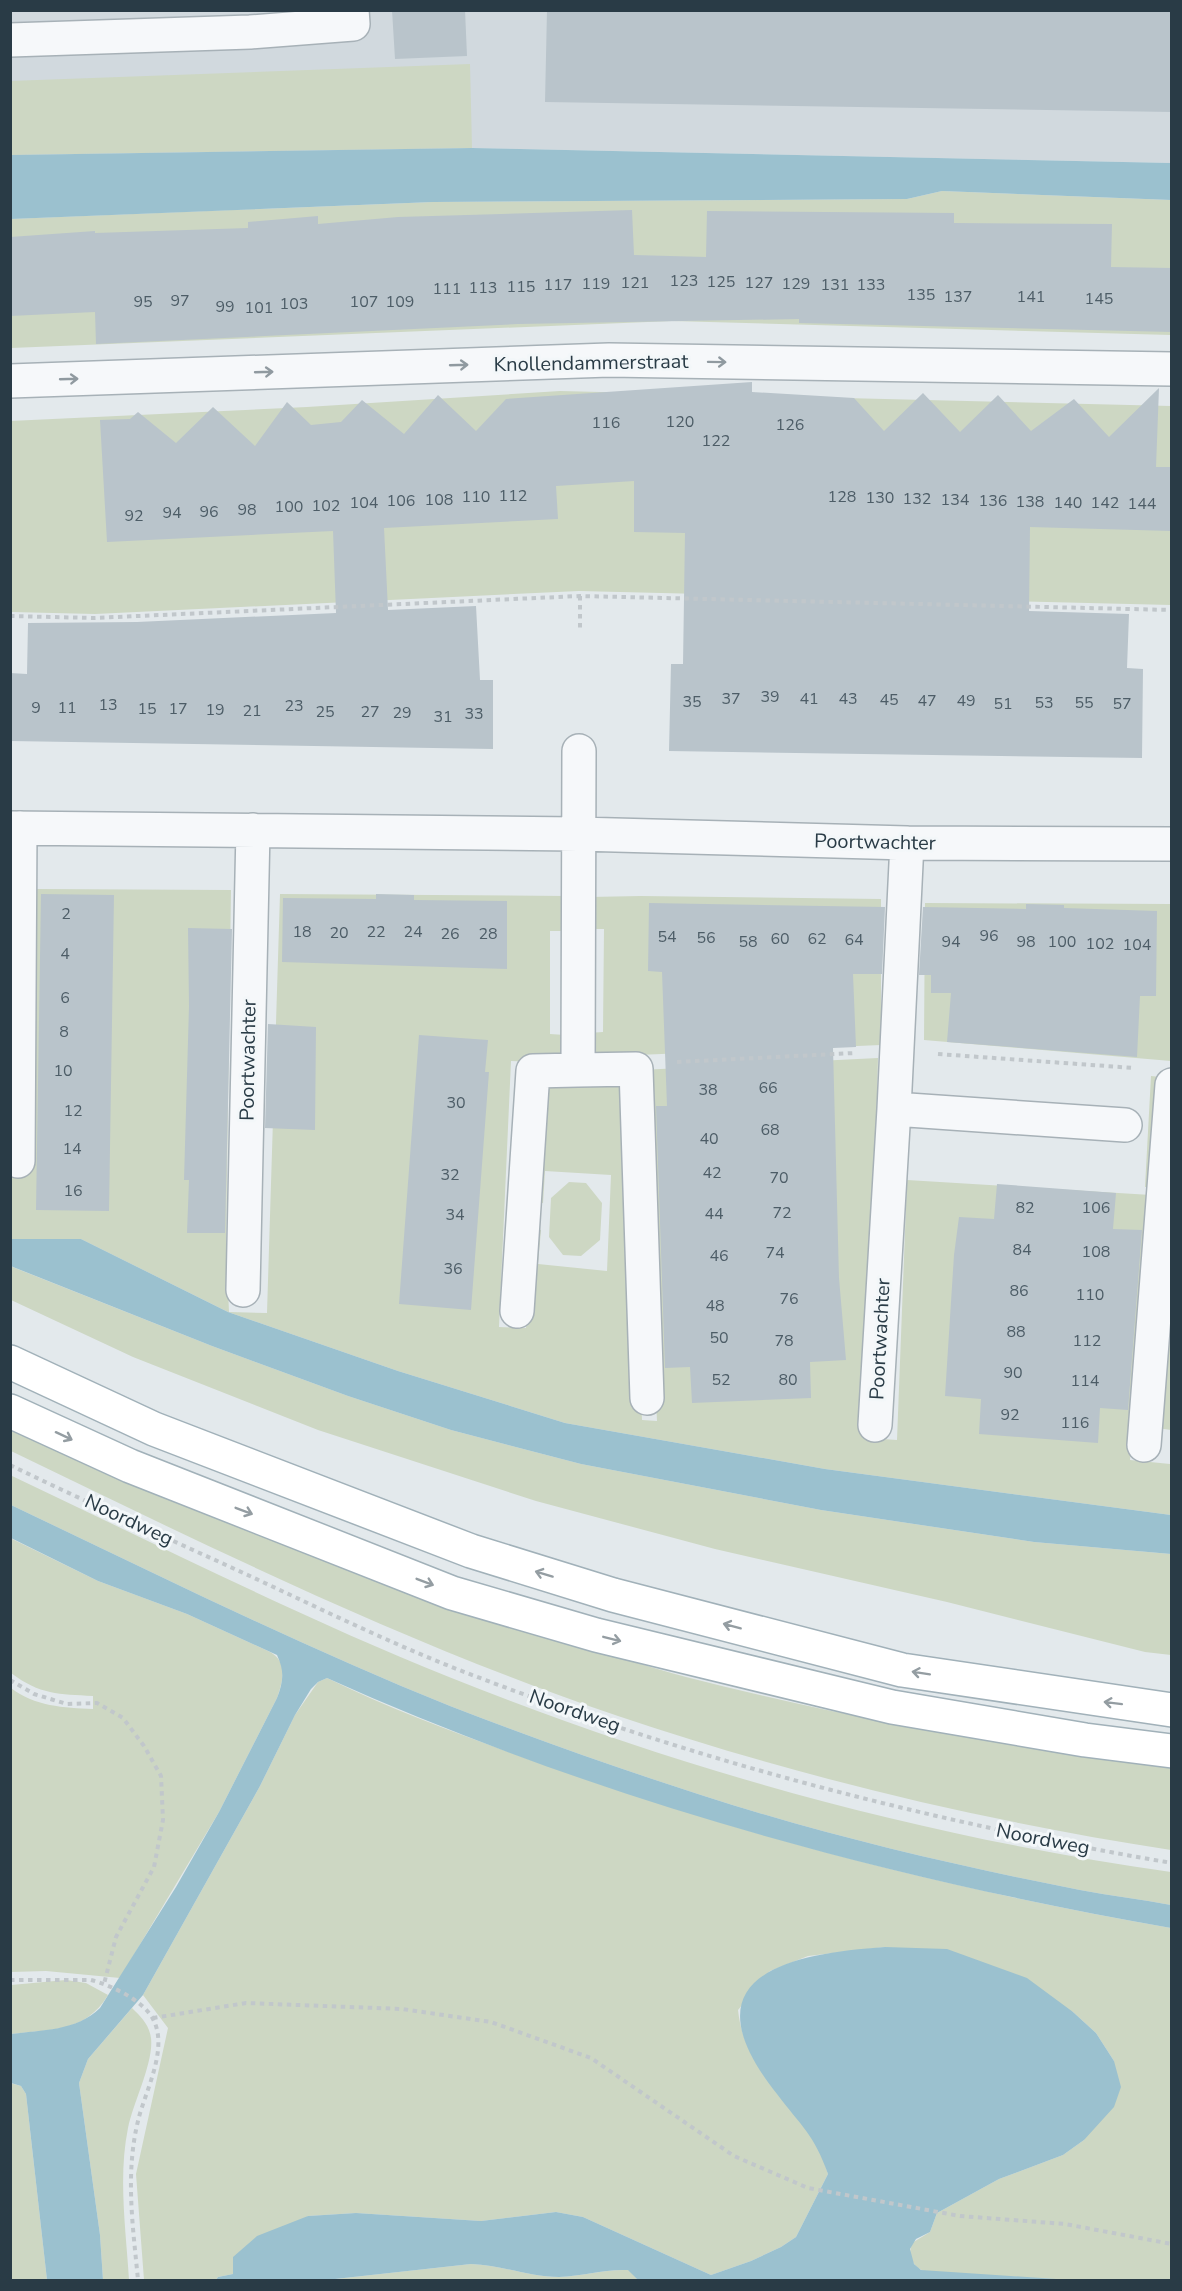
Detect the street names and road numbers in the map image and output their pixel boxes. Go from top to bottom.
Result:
street label: Knollendammerstraat [493,348,690,378]
street label: Poortwachter [814,827,936,857]
street label: Poortwachter [233,999,263,1121]
street label: Poortwachter [863,1277,897,1401]
street label: Noordweg [80,1488,178,1552]
street label: Noordweg [526,1683,624,1739]
street label: Noordweg [994,1817,1092,1861]

